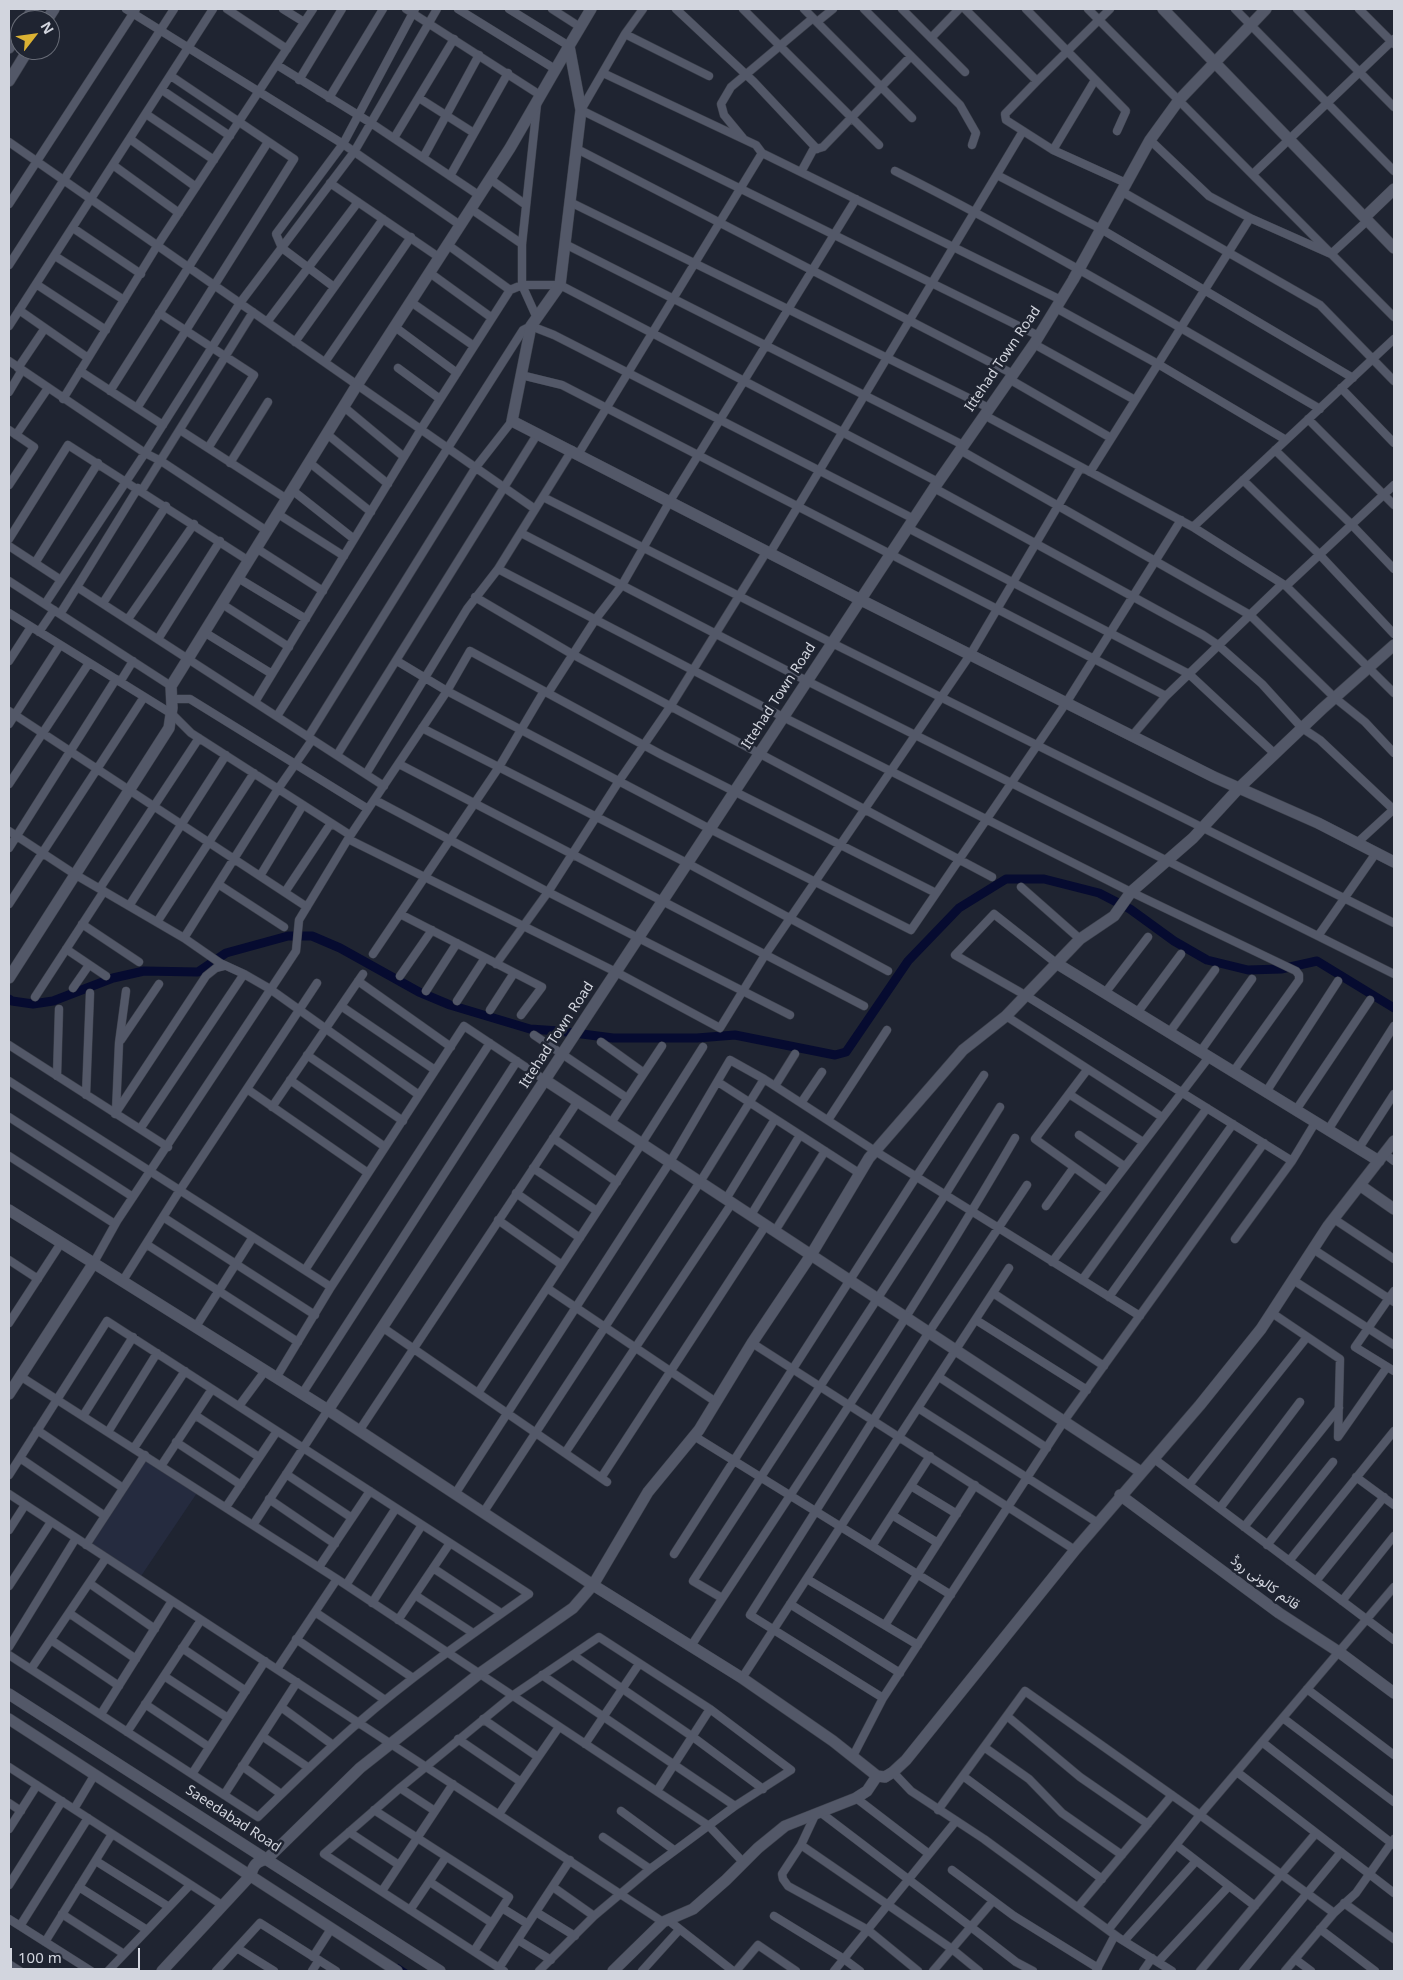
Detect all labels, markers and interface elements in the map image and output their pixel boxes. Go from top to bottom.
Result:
north arrow [10,10,60,60]
text: N [36,18,59,37]
street label: Ittehad Town Road [962,303,1044,415]
street label: Ittehad Town Road [738,640,820,752]
street label: Ittehad Town Road [516,979,598,1091]
street label: قائم کالونی روڈ [1227,1552,1303,1614]
street label: Saeedabad Road [182,1782,284,1856]
scale bar [12,1938,142,1970]
text: 100 m [18,1947,62,1967]

